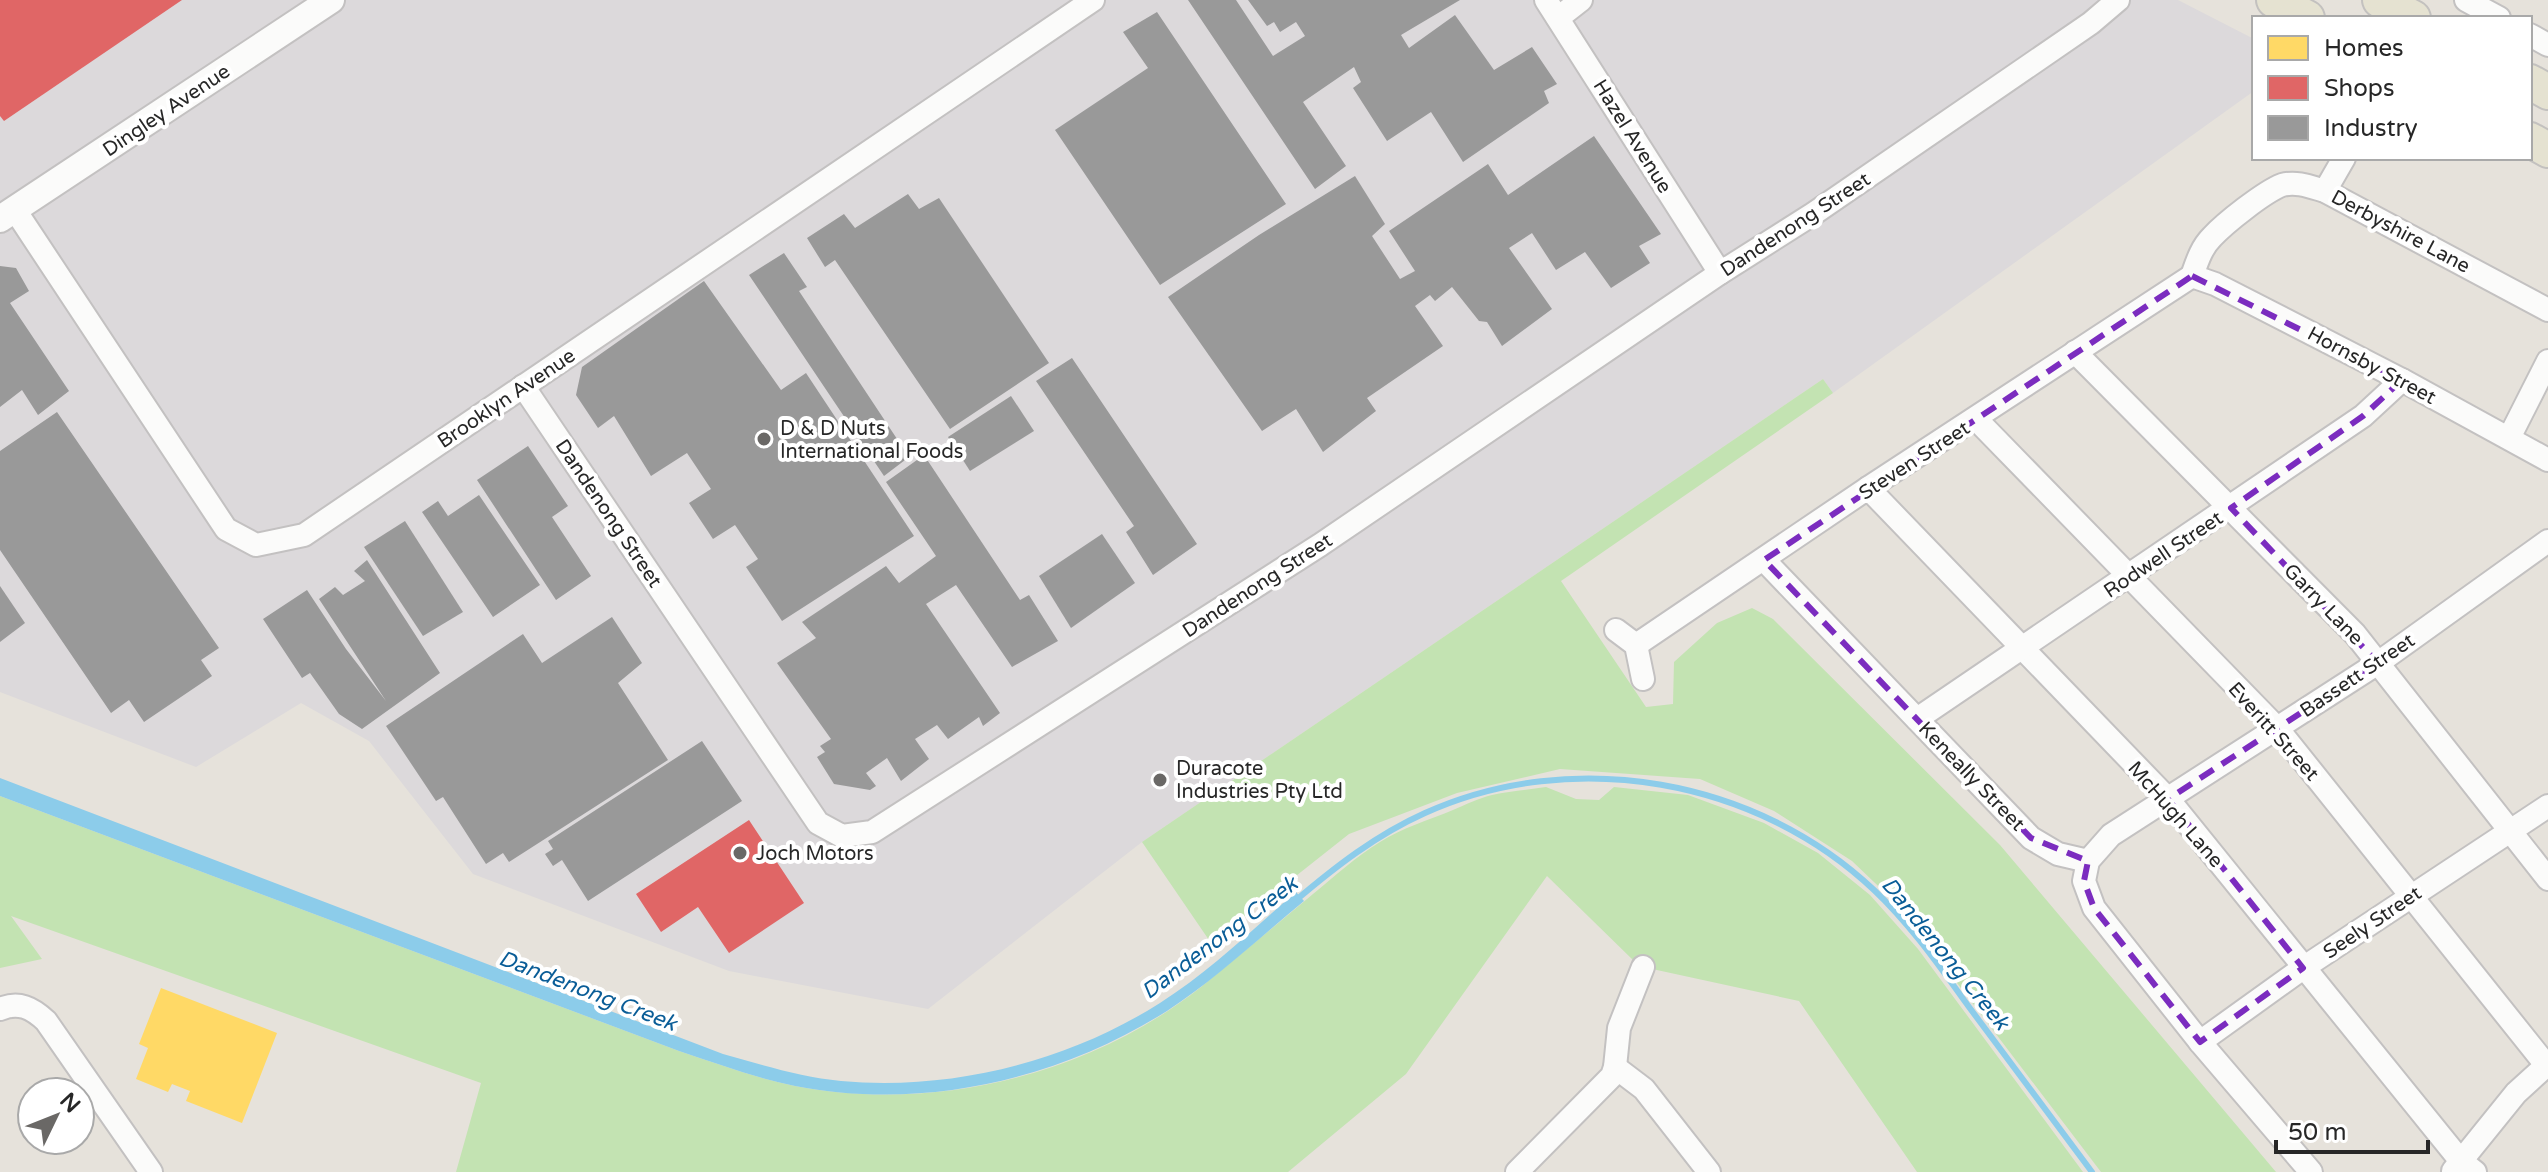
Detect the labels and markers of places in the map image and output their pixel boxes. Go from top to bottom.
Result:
place label: D & D Nuts International Foods [780,417,963,464]
marker: D & D Nuts International Foods [755,430,773,448]
place label: Duracote Industries Pty Ltd [1176,757,1343,804]
marker: Duracote Industries Pty Ltd [1151,771,1169,789]
place label: Joch Motors [756,842,874,866]
marker: Joch Motors [731,844,749,862]

